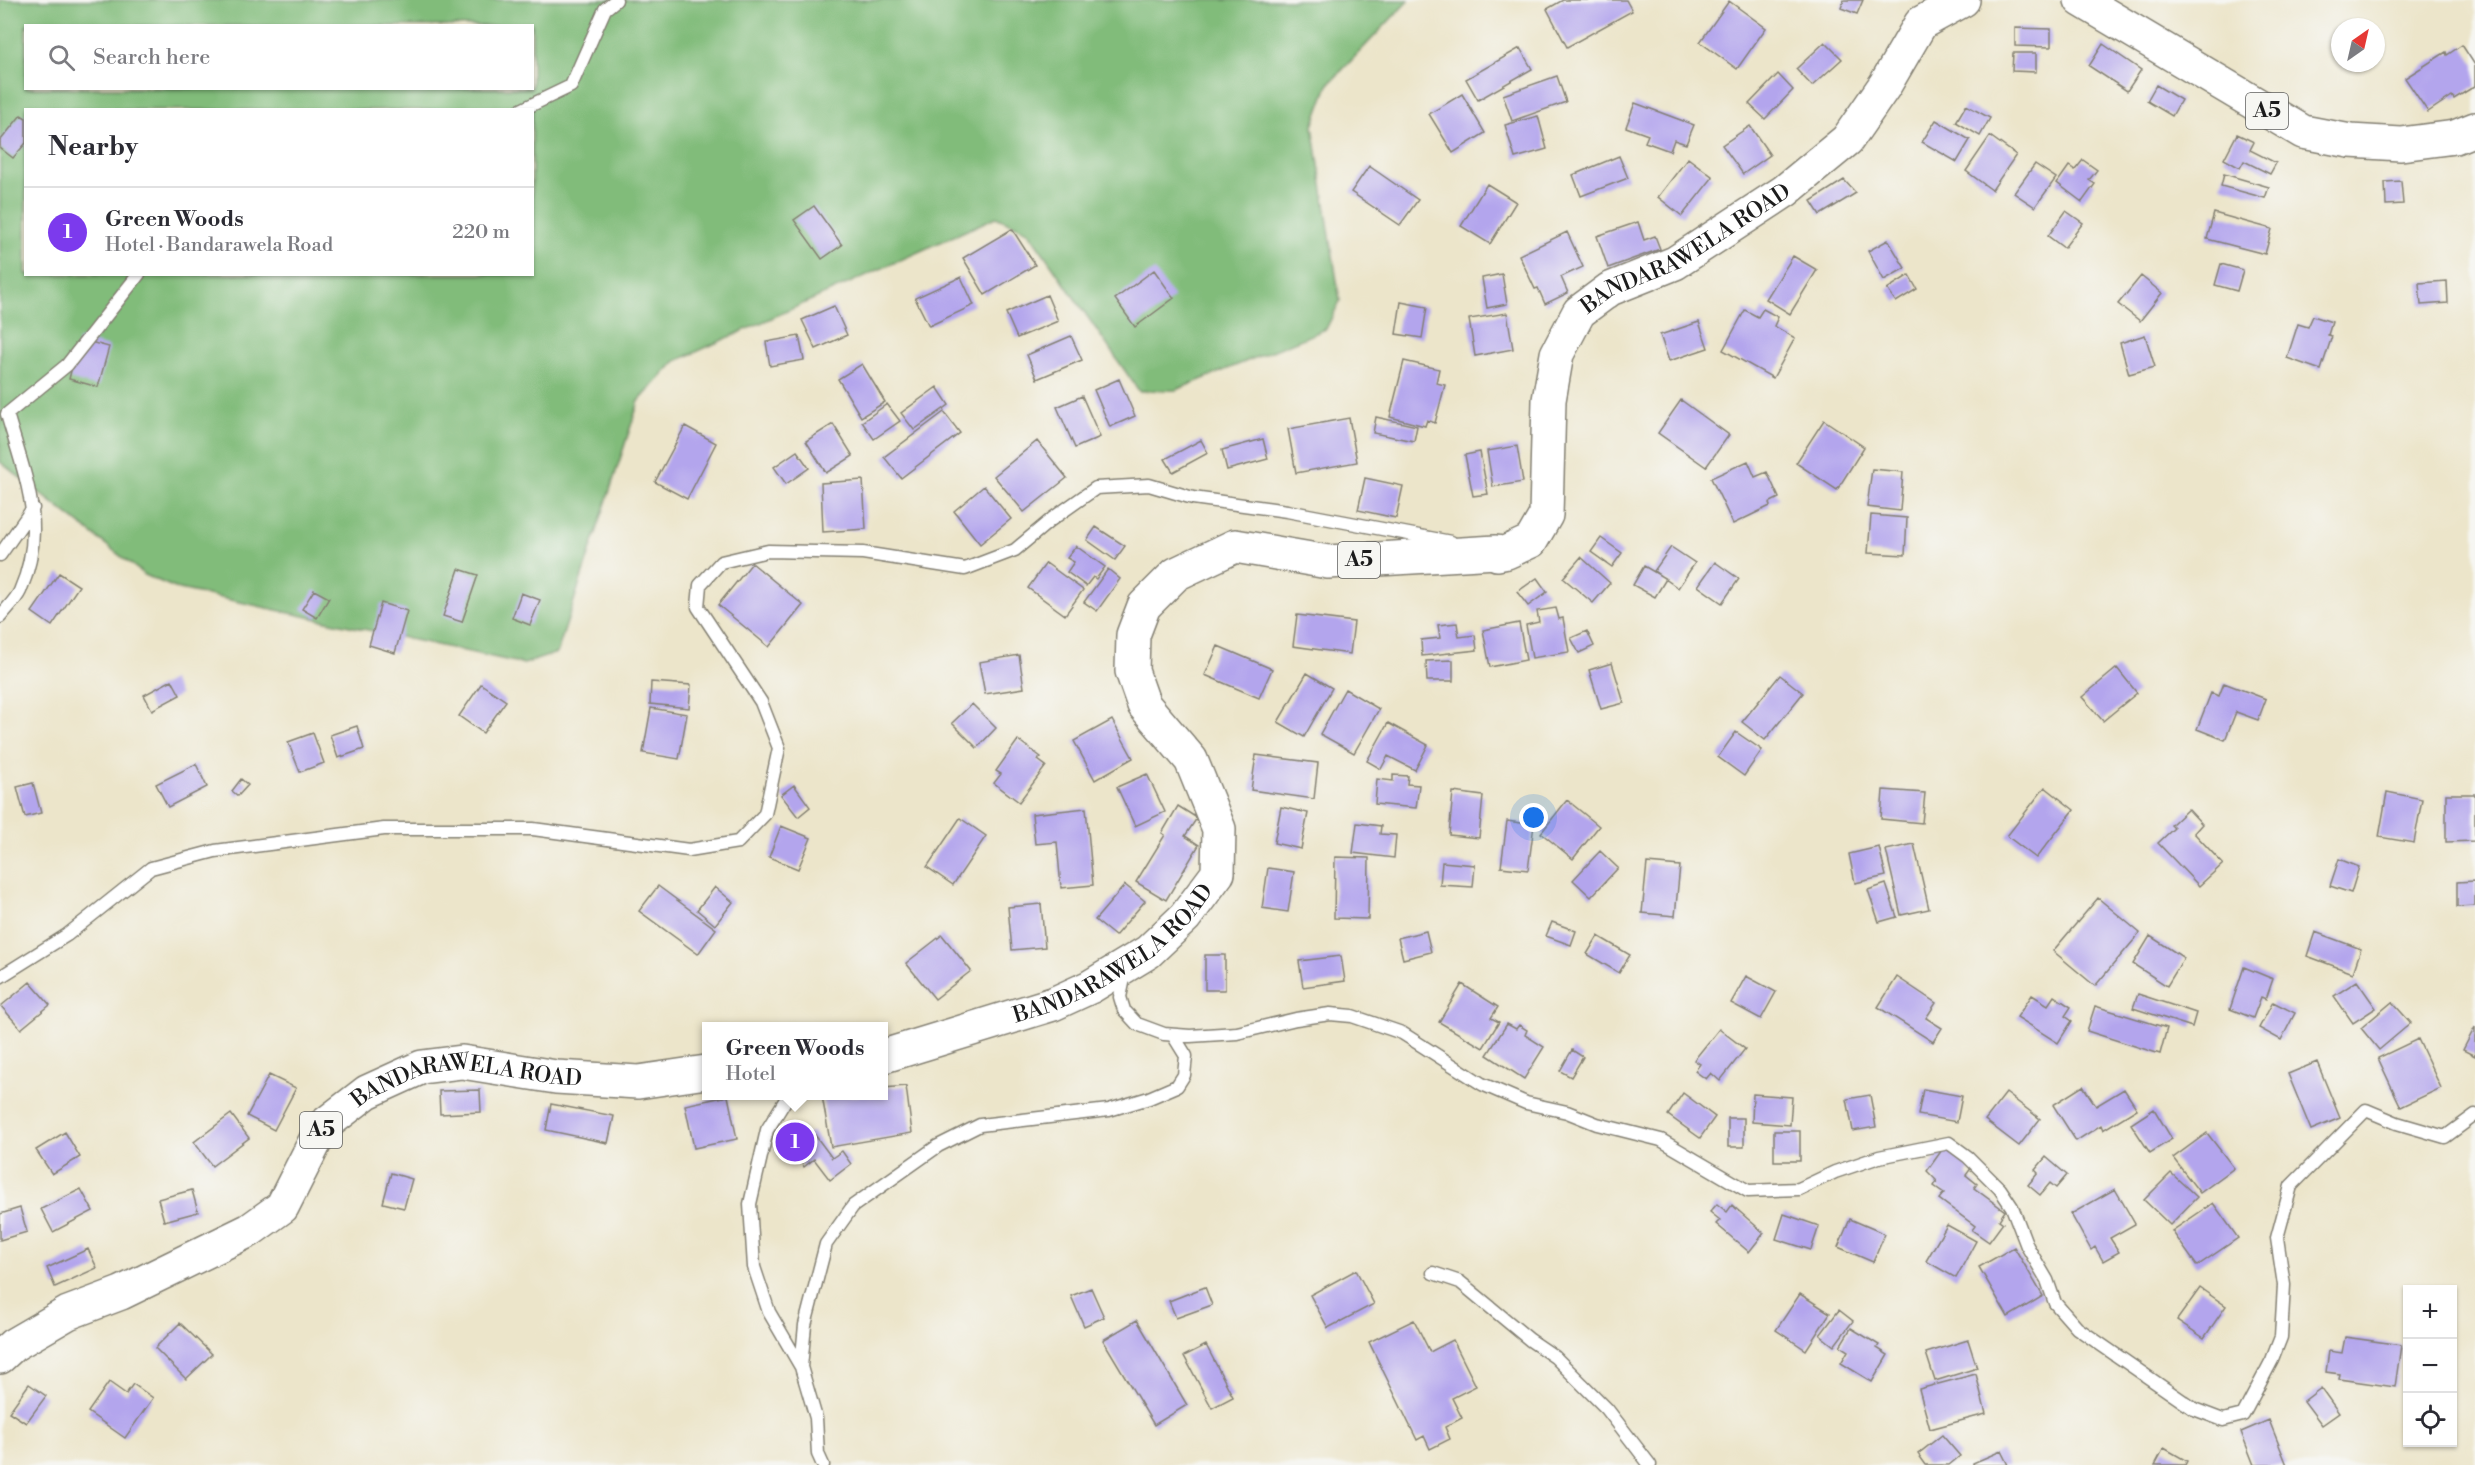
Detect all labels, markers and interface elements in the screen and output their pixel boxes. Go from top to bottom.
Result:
north arrow [2331,18,2385,72]
search box [24,24,534,90]
icon: search [45,41,78,74]
text: Search here [93,44,210,71]
road number: A5 [2246,93,2288,129]
text: Nearby [48,131,138,163]
street label: BANDARAWELA ROAD [1574,178,1796,320]
text: Green Woods [105,206,244,233]
text: 1 [63,220,72,245]
text: 220 m [452,220,510,245]
text: Hotel · Bandarawela Road [105,233,333,258]
road number: A5 [1338,542,1380,578]
your location [1519,803,1548,832]
street label: BANDARAWELA ROAD [1009,878,1219,1029]
popup [702,1022,888,1100]
text: Green Woods [726,1035,864,1062]
street label: BANDARAWELA ROAD [345,1048,583,1114]
text: Hotel [726,1062,776,1087]
road number: A5 [300,1112,342,1148]
pin: 1 [776,1120,814,1164]
map controls [2403,1285,2457,1447]
button: + [2403,1285,2457,1339]
button: − [2403,1339,2457,1393]
button: locate [2403,1393,2457,1447]

